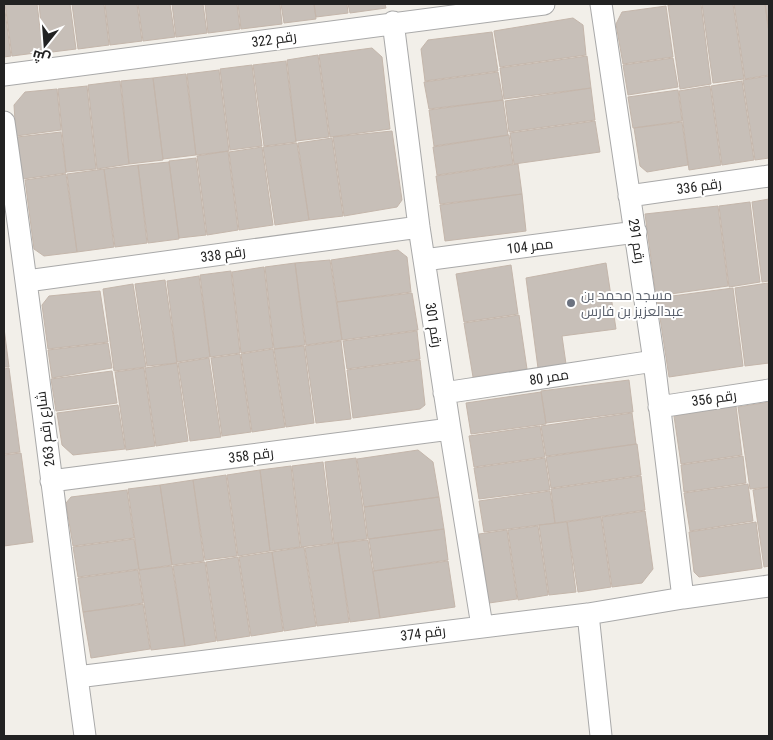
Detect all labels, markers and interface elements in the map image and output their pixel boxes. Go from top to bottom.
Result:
north arrow [20,20,70,70]
street label: رقم 322 [250,28,298,52]
text: ش [30,46,52,68]
street label: رقم 336 [675,175,723,199]
street label: رقم 291 [624,217,648,265]
street label: ممر 104 [506,235,554,257]
street label: رقم 338 [199,243,247,267]
place label: مسجد محمد بن عبدالعزيز بن فارس [581,287,684,319]
marker: مسجد محمد بن عبدالعزيز بن فارس [565,297,577,309]
street label: رقم 301 [421,301,445,349]
street label: ممر 80 [528,366,570,388]
street label: رقم 356 [690,387,738,411]
street label: شارع رقم 263 [32,390,60,468]
street label: رقم 358 [228,444,275,468]
street label: رقم 374 [400,622,447,646]

